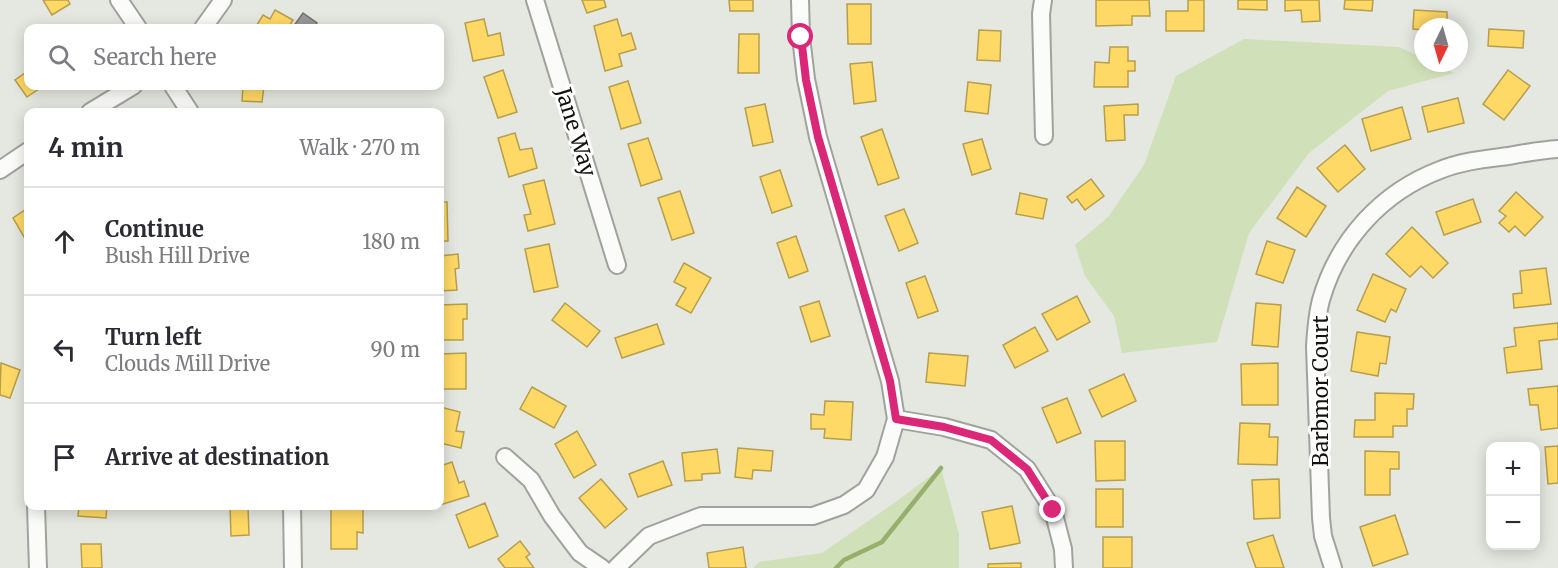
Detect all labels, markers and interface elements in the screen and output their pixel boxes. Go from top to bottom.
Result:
north arrow [1414,18,1468,72]
route start [787,23,813,49]
search box [24,24,444,90]
icon: search [45,41,78,74]
text: Search here [93,43,216,71]
street label: Jane Way [549,83,603,180]
text: 4 min [48,131,123,164]
text: Walk · 270 m [300,135,420,160]
text: Continue [105,215,204,243]
icon: ahead [48,225,81,258]
text: 180 m [362,229,420,254]
text: Bush Hill Drive [105,243,250,268]
street label: Barbmor Court [1307,315,1334,467]
text: Turn left [105,323,202,351]
icon: left [48,333,81,366]
text: 90 m [370,337,420,362]
text: Clouds Mill Drive [105,351,270,376]
icon: arrive [48,441,81,474]
map controls [1486,442,1540,550]
button: + [1486,442,1540,496]
text: Arrive at destination [105,443,329,471]
route end [1039,496,1065,522]
button: − [1486,496,1540,550]

